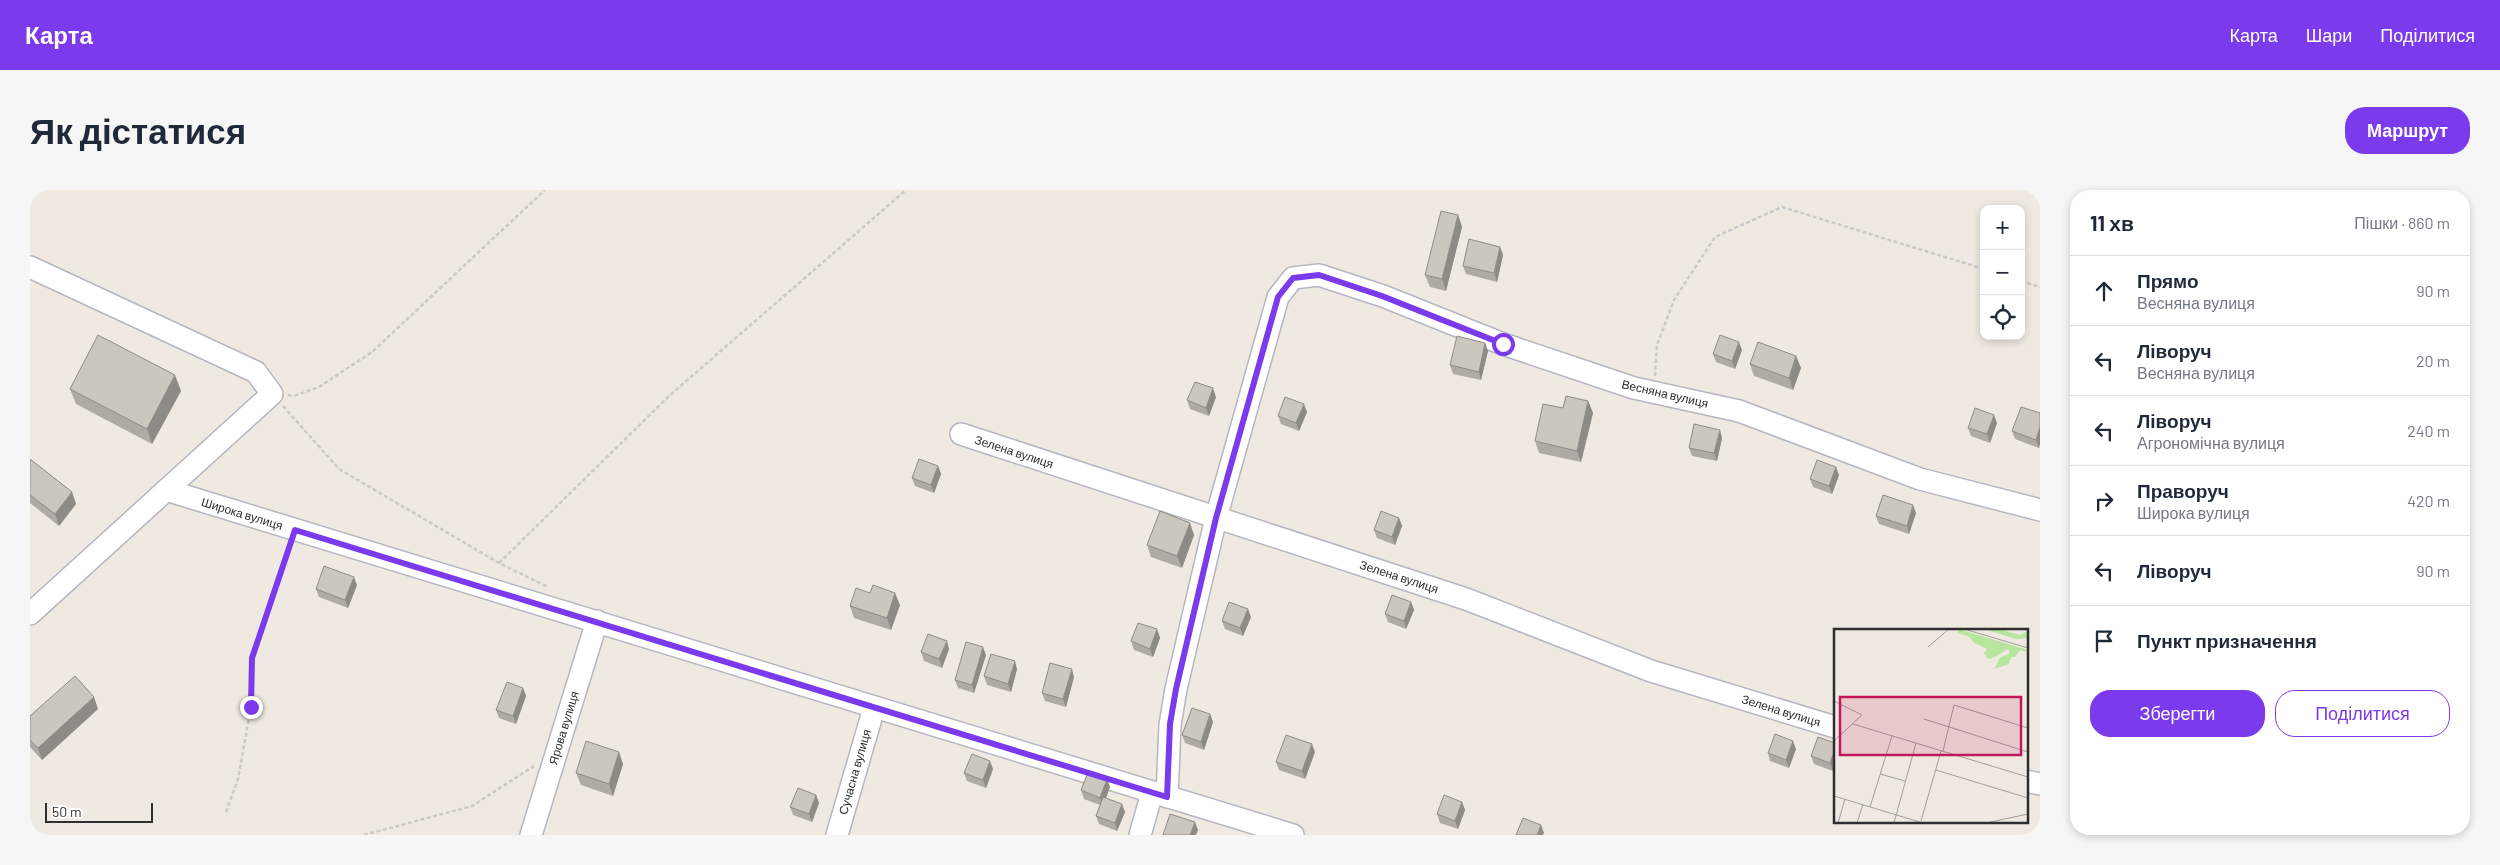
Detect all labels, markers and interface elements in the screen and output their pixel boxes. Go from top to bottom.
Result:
text: Карта [25,20,93,49]
text: Карта [2230,24,2278,46]
text: Шари [2306,24,2352,46]
text: Поділитися [2380,24,2475,46]
button: Маршрут [2345,107,2470,154]
text: Як дістатися [30,109,246,151]
map controls [1980,205,2025,340]
button: + [1980,205,2025,250]
text: 11 хв [2090,210,2134,235]
text: Пішки · 860 m [2354,213,2450,232]
button: − [1980,250,2025,295]
text: Прямо [2137,269,2199,292]
icon: ahead [2090,277,2118,305]
text: 90 m [2416,281,2450,300]
text: Весняна вулиця [2137,293,2255,312]
button: locate [1980,295,2025,340]
route start [1492,333,1515,356]
text: Ліворуч [2137,339,2212,362]
icon: left [2090,347,2118,375]
text: 20 m [2416,351,2450,370]
text: Весняна вулиця [2137,363,2255,382]
street label: Весняна вулиця [1620,376,1710,411]
text: Ліворуч [2137,409,2212,432]
icon: left [2090,417,2118,445]
text: 240 m [2407,421,2450,440]
street label: Зелена вулиця [973,432,1055,471]
text: Агрономічна вулиця [2137,433,2285,452]
text: Праворуч [2137,479,2229,502]
icon: right [2090,487,2118,515]
text: 420 m [2407,491,2450,510]
street label: Широка вулиця [200,494,285,533]
text: Широка вулиця [2137,503,2250,522]
street label: Зелена вулиця [1358,557,1440,596]
icon: left [2090,557,2118,585]
text: Ліворуч [2137,559,2212,582]
text: 90 m [2416,561,2450,580]
icon: arrive [2090,627,2118,655]
inset map [1834,629,2028,822]
text: Пункт призначення [2137,629,2317,652]
street label: Ярова вулиця [545,689,582,767]
button: Зберегти [2090,690,2265,737]
button: Поділитися [2275,690,2450,737]
street label: Зелена вулиця [1740,691,1822,730]
route end [240,696,263,719]
street label: Сучасна вулиця [835,727,874,816]
scale bar [45,800,152,823]
text: 50 m [52,803,81,820]

